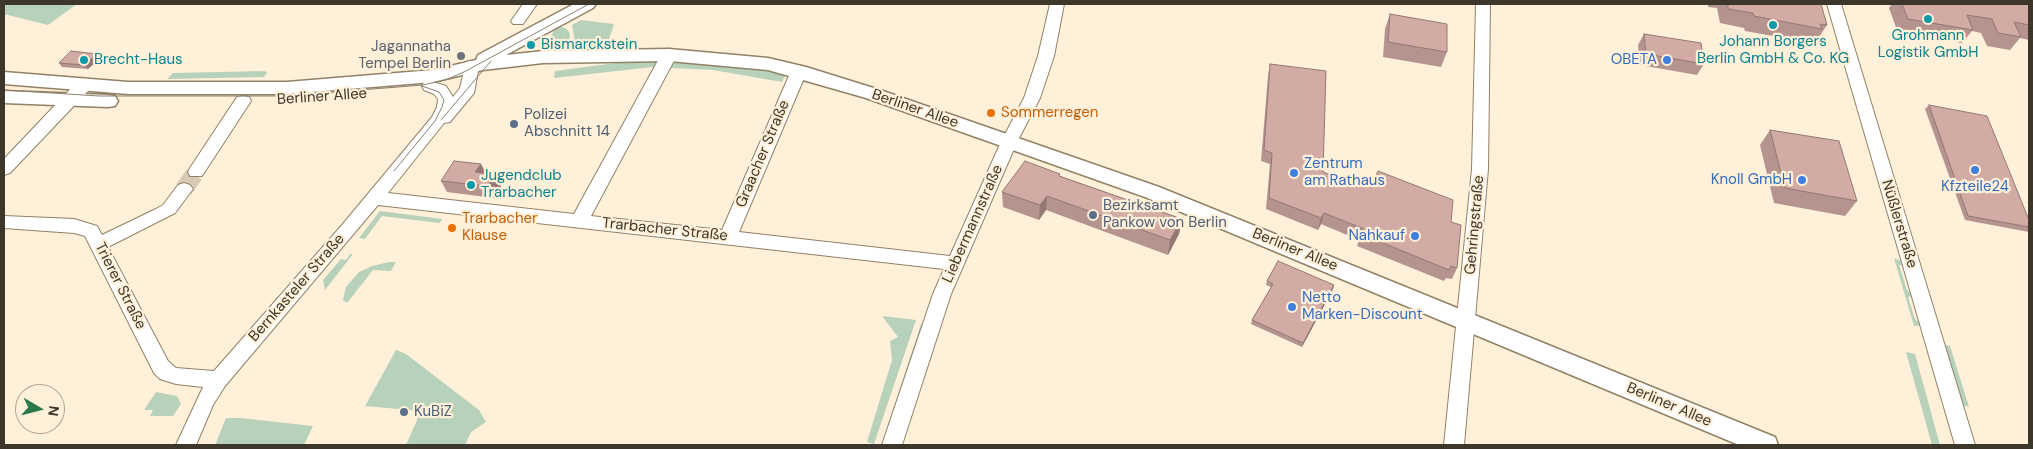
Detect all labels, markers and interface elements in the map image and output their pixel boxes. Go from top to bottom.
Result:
marker: Grohmann Logistik GmbH [1922,13,1934,25]
marker: Johann Borgers Berlin GmbH & Co. KG [1767,19,1779,31]
place label: Grohmann Logistik GmbH [1878,27,1978,62]
place label: Johann Borgers Berlin GmbH & Co. KG [1697,33,1849,68]
place label: Bismarckstein [541,36,637,54]
place label: Jagannatha Tempel Berlin [358,38,451,73]
marker: Bismarckstein [525,39,537,51]
marker: Jagannatha Tempel Berlin [455,50,467,62]
place label: Brecht-Haus [94,51,183,69]
place label: OBETA [1611,51,1657,69]
marker: Brecht-Haus [78,54,90,66]
marker: OBETA [1661,54,1673,66]
street label: Berliner Allee [276,85,368,109]
street label: Berliner Allee [869,86,961,132]
street label: Graacher Straße [732,98,794,210]
place label: Sommerregen [1001,104,1098,122]
place label: Polizei Abschnitt 14 [524,106,610,141]
marker: Sommerregen [985,107,997,119]
marker: Polizei Abschnitt 14 [508,118,520,130]
place label: Zentrum am Rathaus [1304,155,1385,190]
street label: Liebermannstraße [939,162,1007,286]
marker: Kfzteile24 [1969,164,1981,176]
place label: Jugendclub Trarbacher [481,167,562,202]
marker: Zentrum am Rathaus [1288,167,1300,179]
place label: Knoll GmbH [1711,171,1792,189]
marker: Knoll GmbH [1796,174,1808,186]
street label: Gehringstraße [1462,175,1488,275]
street label: Nüßlerstraße [1877,178,1921,270]
place label: Kfzteile24 [1941,178,2009,196]
marker: Jugendclub Trarbacher [465,179,477,191]
place label: Bezirksamt Pankow von Berlin [1103,197,1227,232]
marker: Bezirksamt Pankow von Berlin [1087,209,1099,221]
place label: Trarbacher Klause [462,210,538,245]
street label: Trarbacher Straße [601,214,729,246]
marker: Trarbacher Klause [446,222,458,234]
street label: Berliner Allee [1250,225,1340,275]
place label: Nahkauf [1348,227,1405,245]
marker: Nahkauf [1409,230,1421,242]
street label: Bernkasteler Straße [245,231,349,345]
street label: Trierer Straße [90,240,150,332]
place label: Netto Marken-Discount [1302,289,1423,324]
marker: Netto Marken-Discount [1286,301,1298,313]
street label: Berliner Allee [1624,379,1714,431]
north arrow [15,384,65,434]
place label: KuBiZ [414,403,452,421]
text: N [44,405,63,417]
marker: KuBiZ [398,406,410,418]

